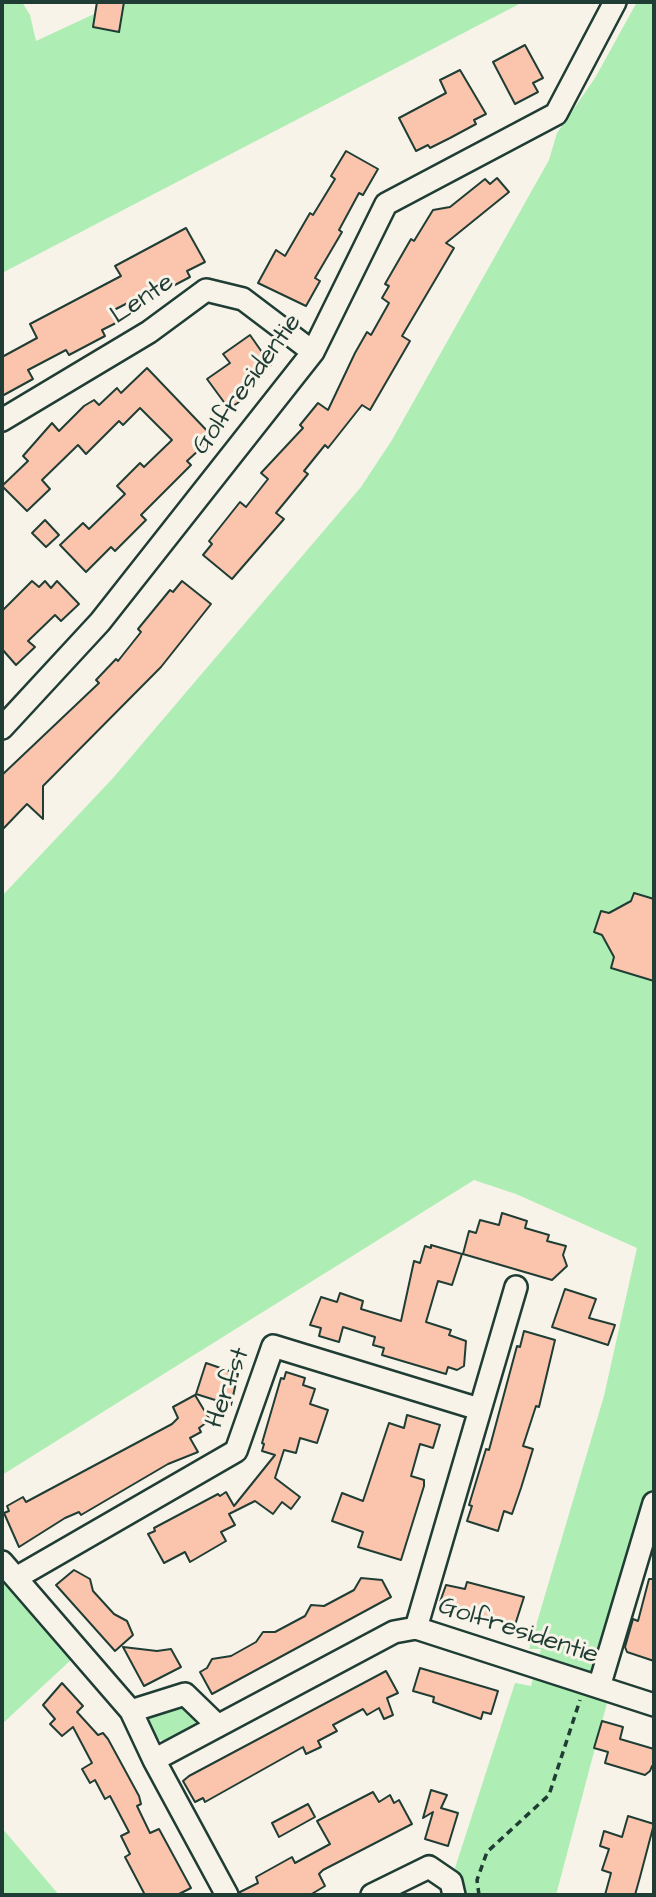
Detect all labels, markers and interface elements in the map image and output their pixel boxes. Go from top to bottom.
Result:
street label: Lente [105,268,181,332]
street label: Golfresidentie [186,308,310,462]
street label: Herfst [200,1344,258,1432]
street label: Golfresidentie [434,1591,602,1673]

